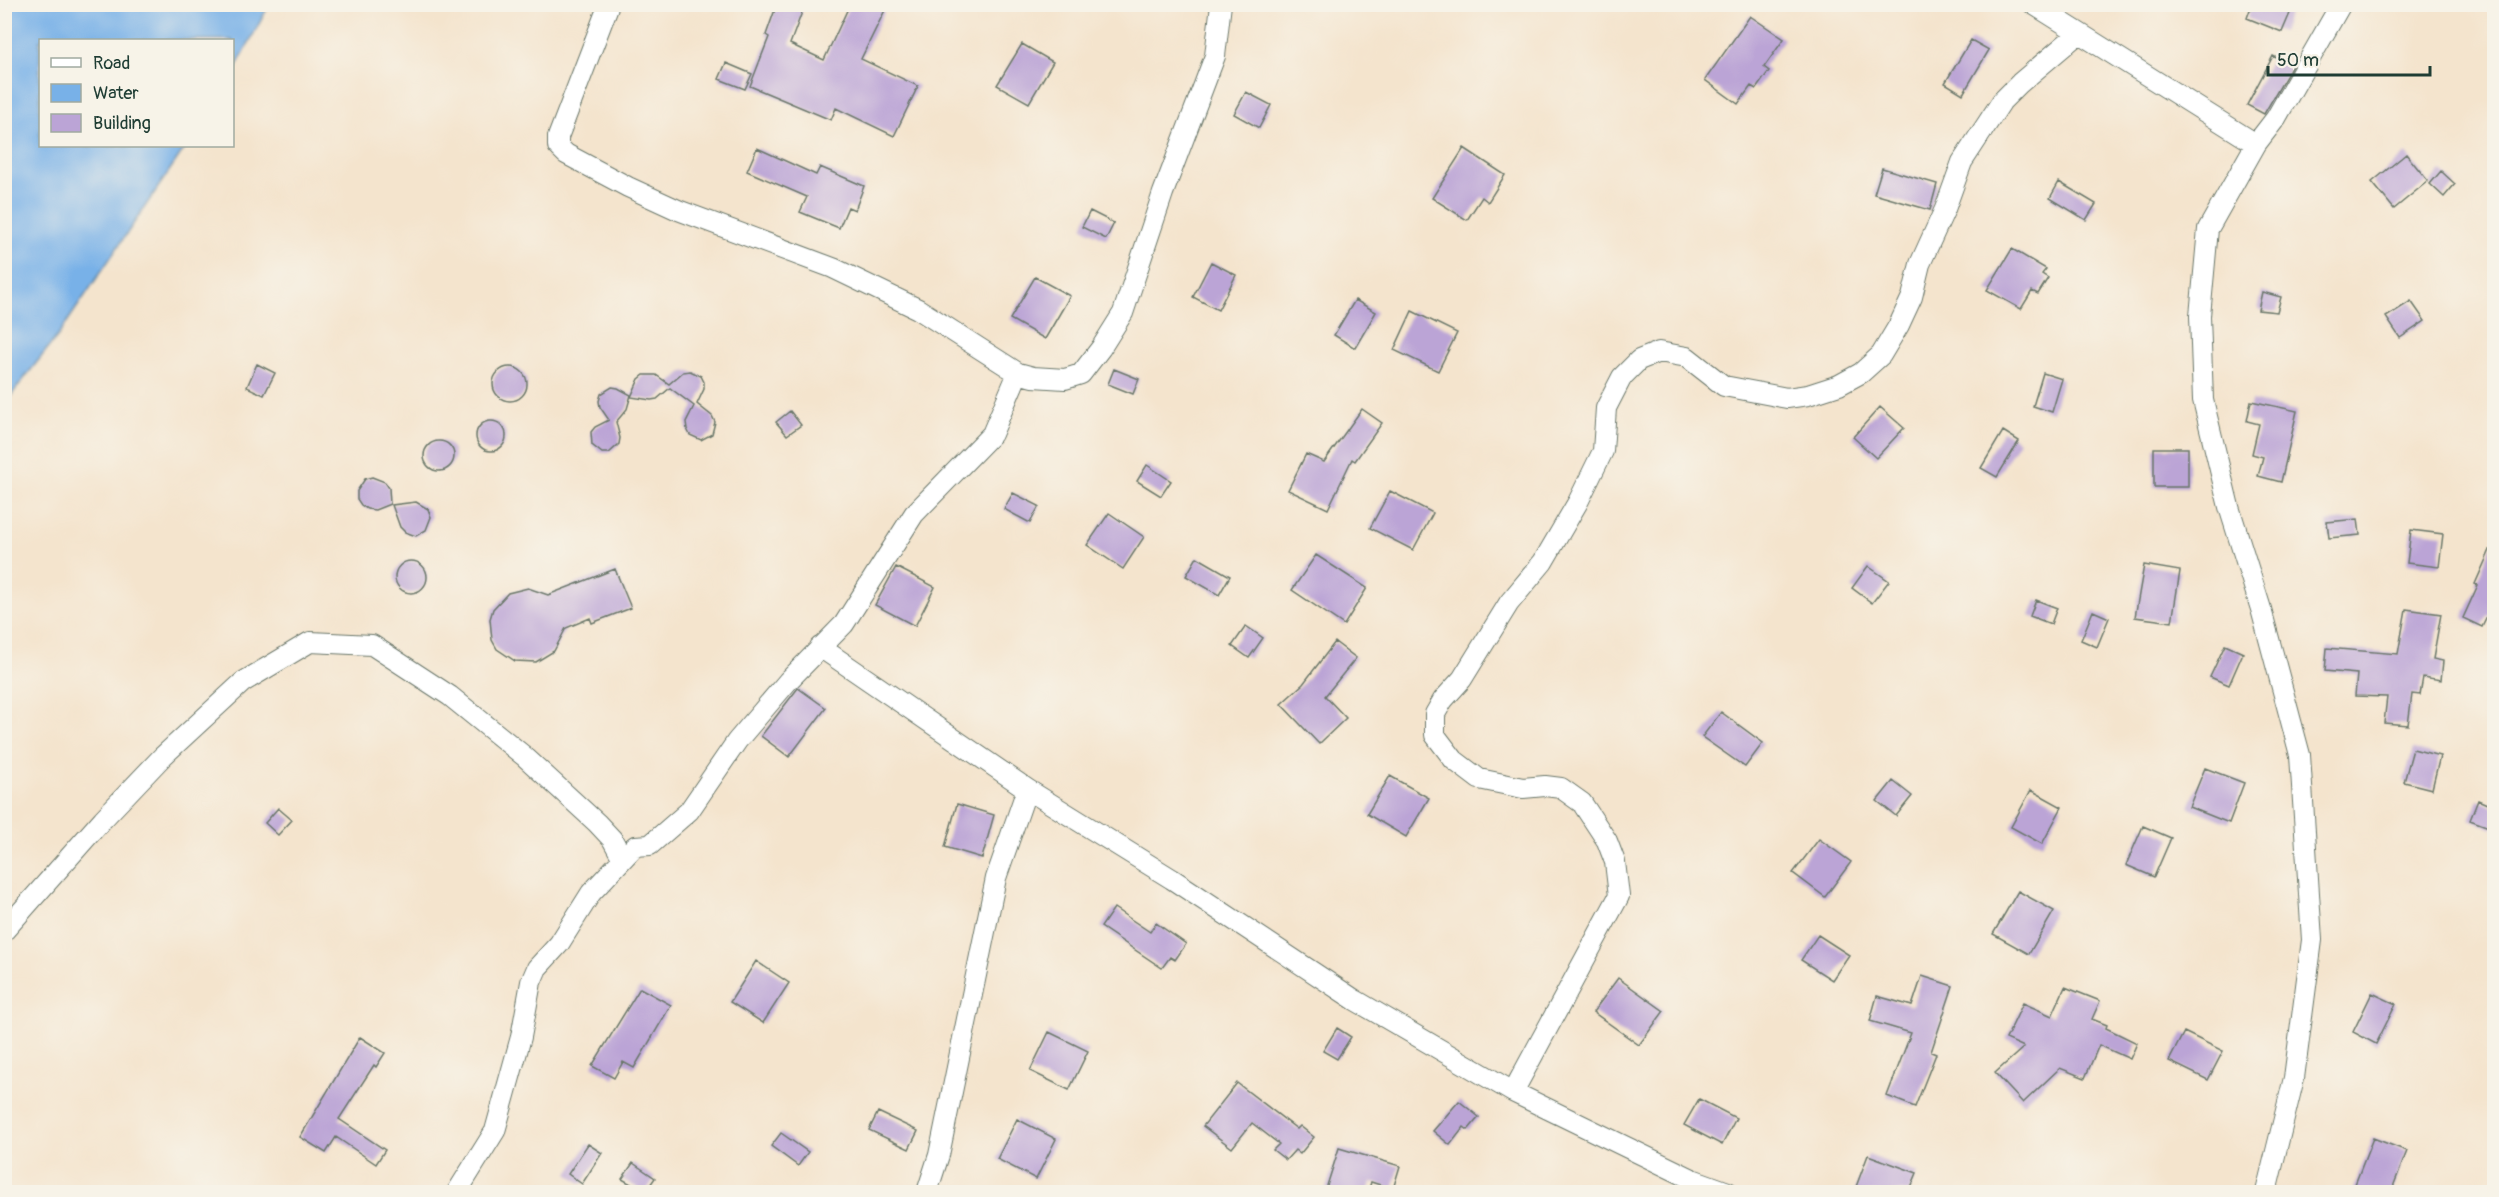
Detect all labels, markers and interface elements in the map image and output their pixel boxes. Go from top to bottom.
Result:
legend [39,39,234,147]
scale bar [2268,39,2430,77]
text: 50 m [2277,49,2319,72]
text: Road [93,52,130,75]
text: Water [93,82,139,105]
text: Building [93,112,151,135]

